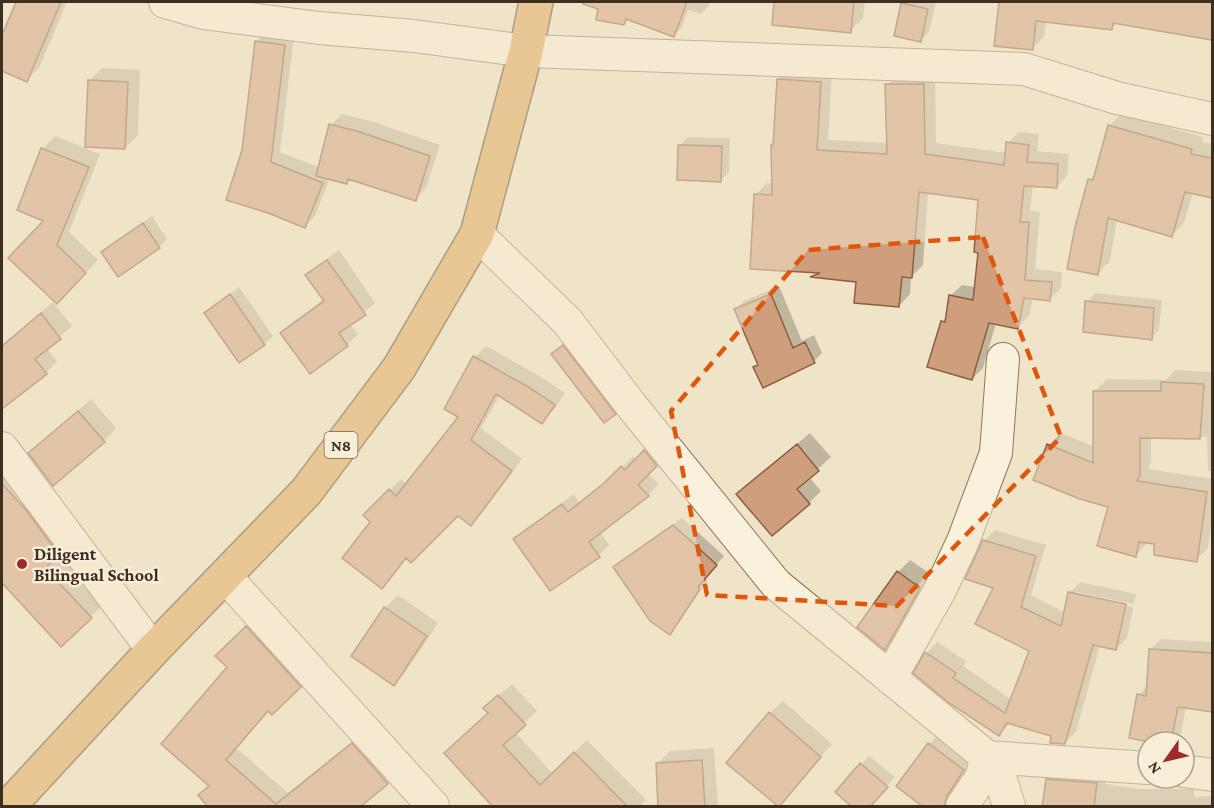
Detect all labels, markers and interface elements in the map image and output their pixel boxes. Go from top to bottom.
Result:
road number: N8 [324,432,358,458]
place label: Diligent Bilingual School [34,544,159,585]
marker: Diligent Bilingual School [15,557,29,571]
north arrow [1136,730,1196,790]
text: N [1144,759,1164,777]

